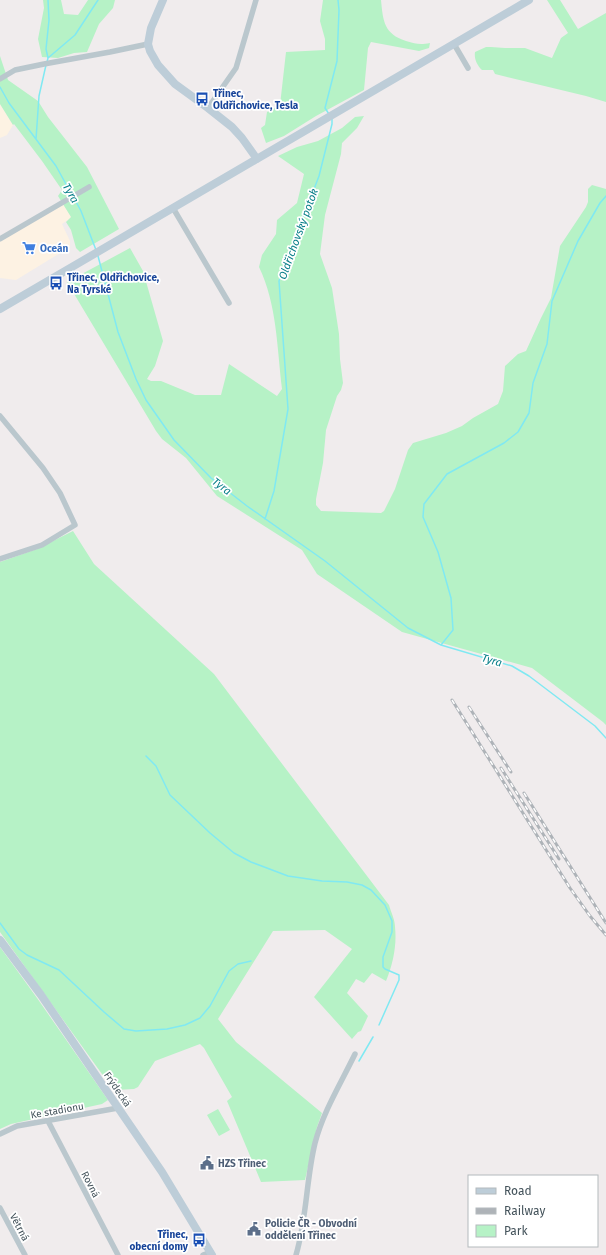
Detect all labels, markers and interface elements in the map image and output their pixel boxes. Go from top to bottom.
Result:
place label: Třinec, Oldřichovice, Tesla [213,88,299,112]
bus stop icon: Třinec, Oldřichovice, Tesla [194,91,210,107]
water label: Tyra [60,181,81,205]
water label: Oldřichovský potok [276,187,321,281]
supermarket icon: Oceán [21,240,37,256]
place label: Oceán [40,242,68,255]
place label: Třinec, Oldřichovice, Na Tyrské [67,272,160,296]
bus stop icon: Třinec, Oldřichovice, Na Tyrské [48,275,64,291]
water label: Tyra [210,475,234,498]
water label: Tyra [480,651,504,670]
street label: Frýdecká [101,1069,134,1109]
street label: Ke stadionu [30,1100,85,1122]
public building icon: HZS Třinec [199,1155,215,1171]
place label: HZS Třinec [218,1158,266,1170]
street label: Rovná [78,1169,102,1200]
legend [468,1175,598,1247]
text: Road [504,1184,532,1198]
text: Railway [504,1204,545,1218]
street label: Větrná [7,1212,31,1243]
place label: Policie ČR - Obvodní oddělení Třinec [265,1216,357,1242]
public building icon: Policie ČR - Obvodní oddělení Třinec [246,1221,262,1237]
text: Park [504,1224,528,1238]
place label: Třinec, obecní domy [130,1229,189,1253]
bus stop icon: Třinec, obecní domy [191,1232,207,1248]

